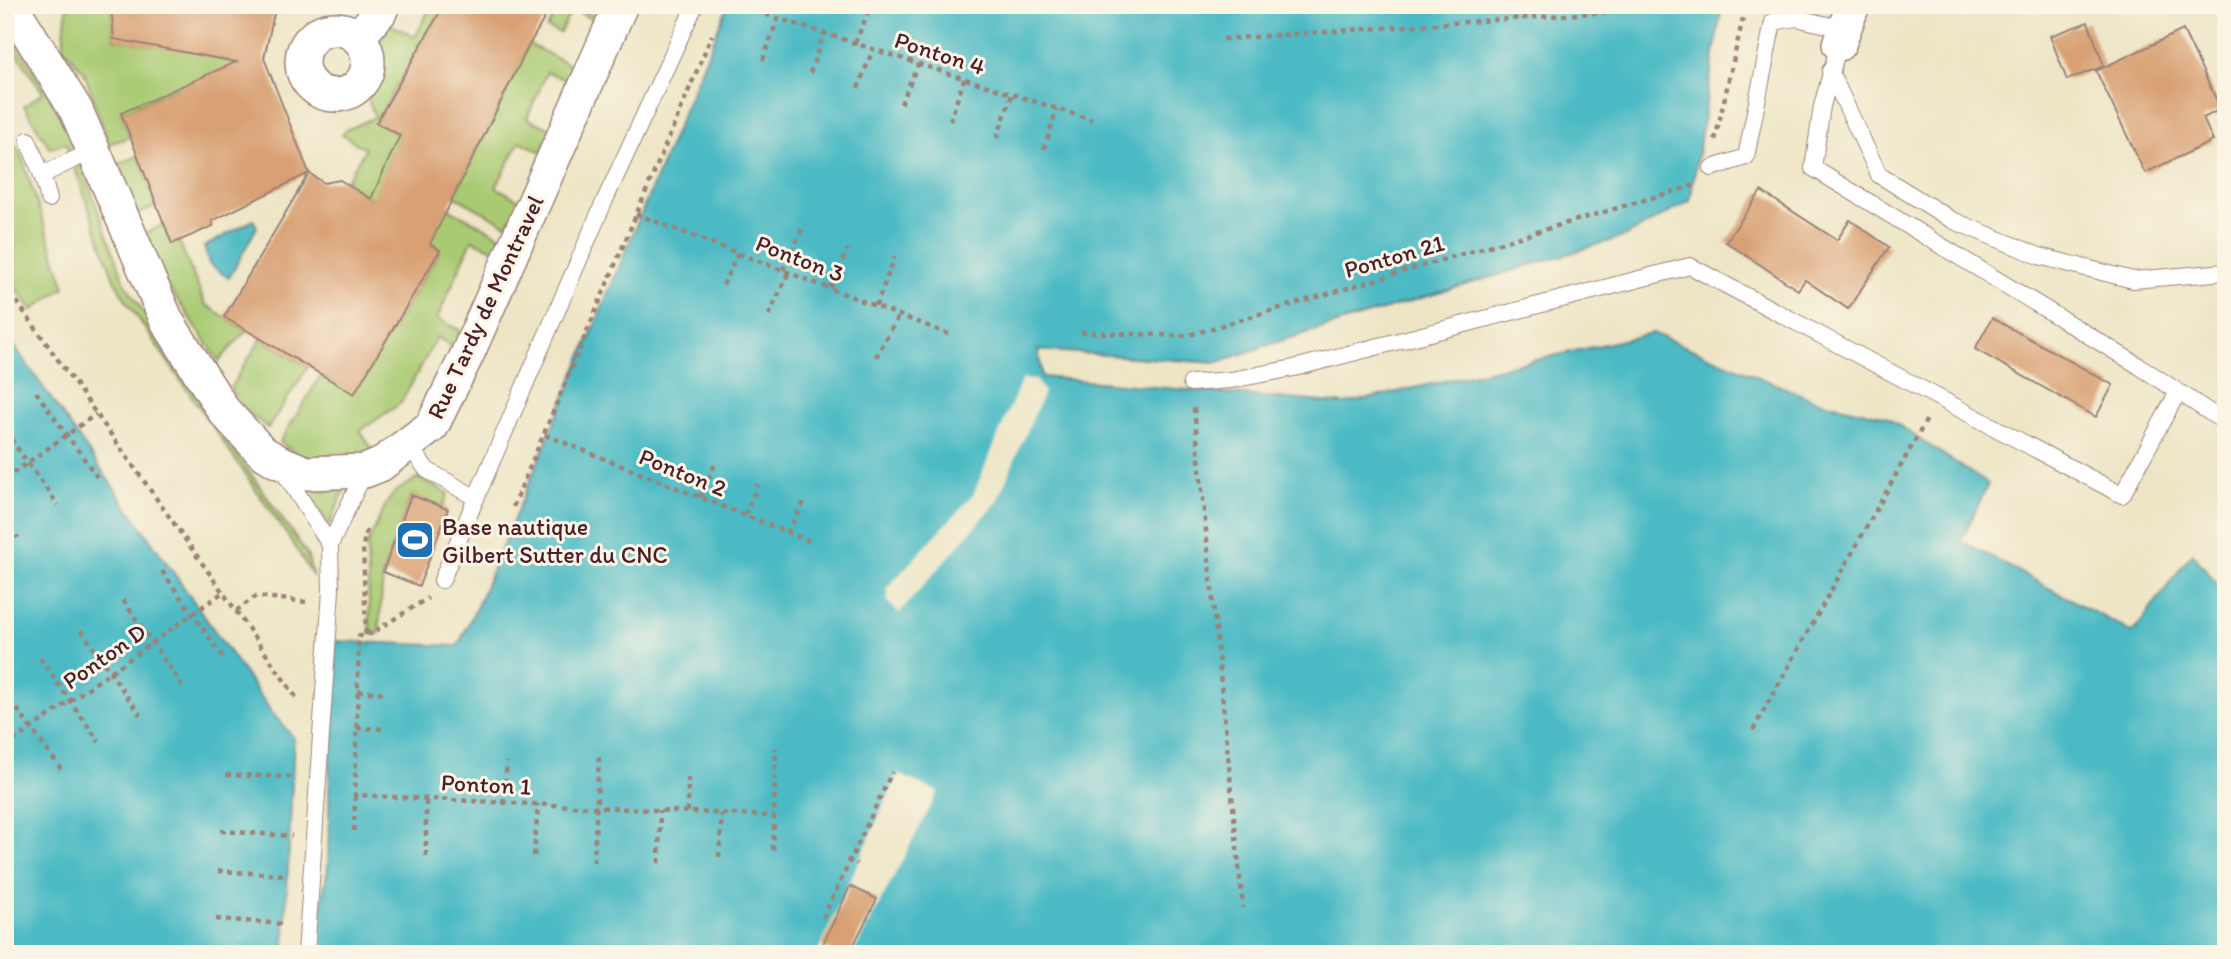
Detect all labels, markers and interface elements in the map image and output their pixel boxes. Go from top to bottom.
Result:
street label: Ponton 4 [891,25,989,81]
street label: Rue Tardy de Montravel [420,190,550,424]
street label: Ponton 3 [752,228,848,288]
street label: Ponton 21 [1341,228,1447,284]
street label: Ponton 2 [635,441,731,503]
place label: Base nautique Gilbert Sutter du CNC [442,512,668,569]
sports icon: Base nautique Gilbert Sutter du CNC [394,519,436,561]
street label: Ponton D [57,617,151,695]
street label: Ponton 1 [440,767,532,801]

